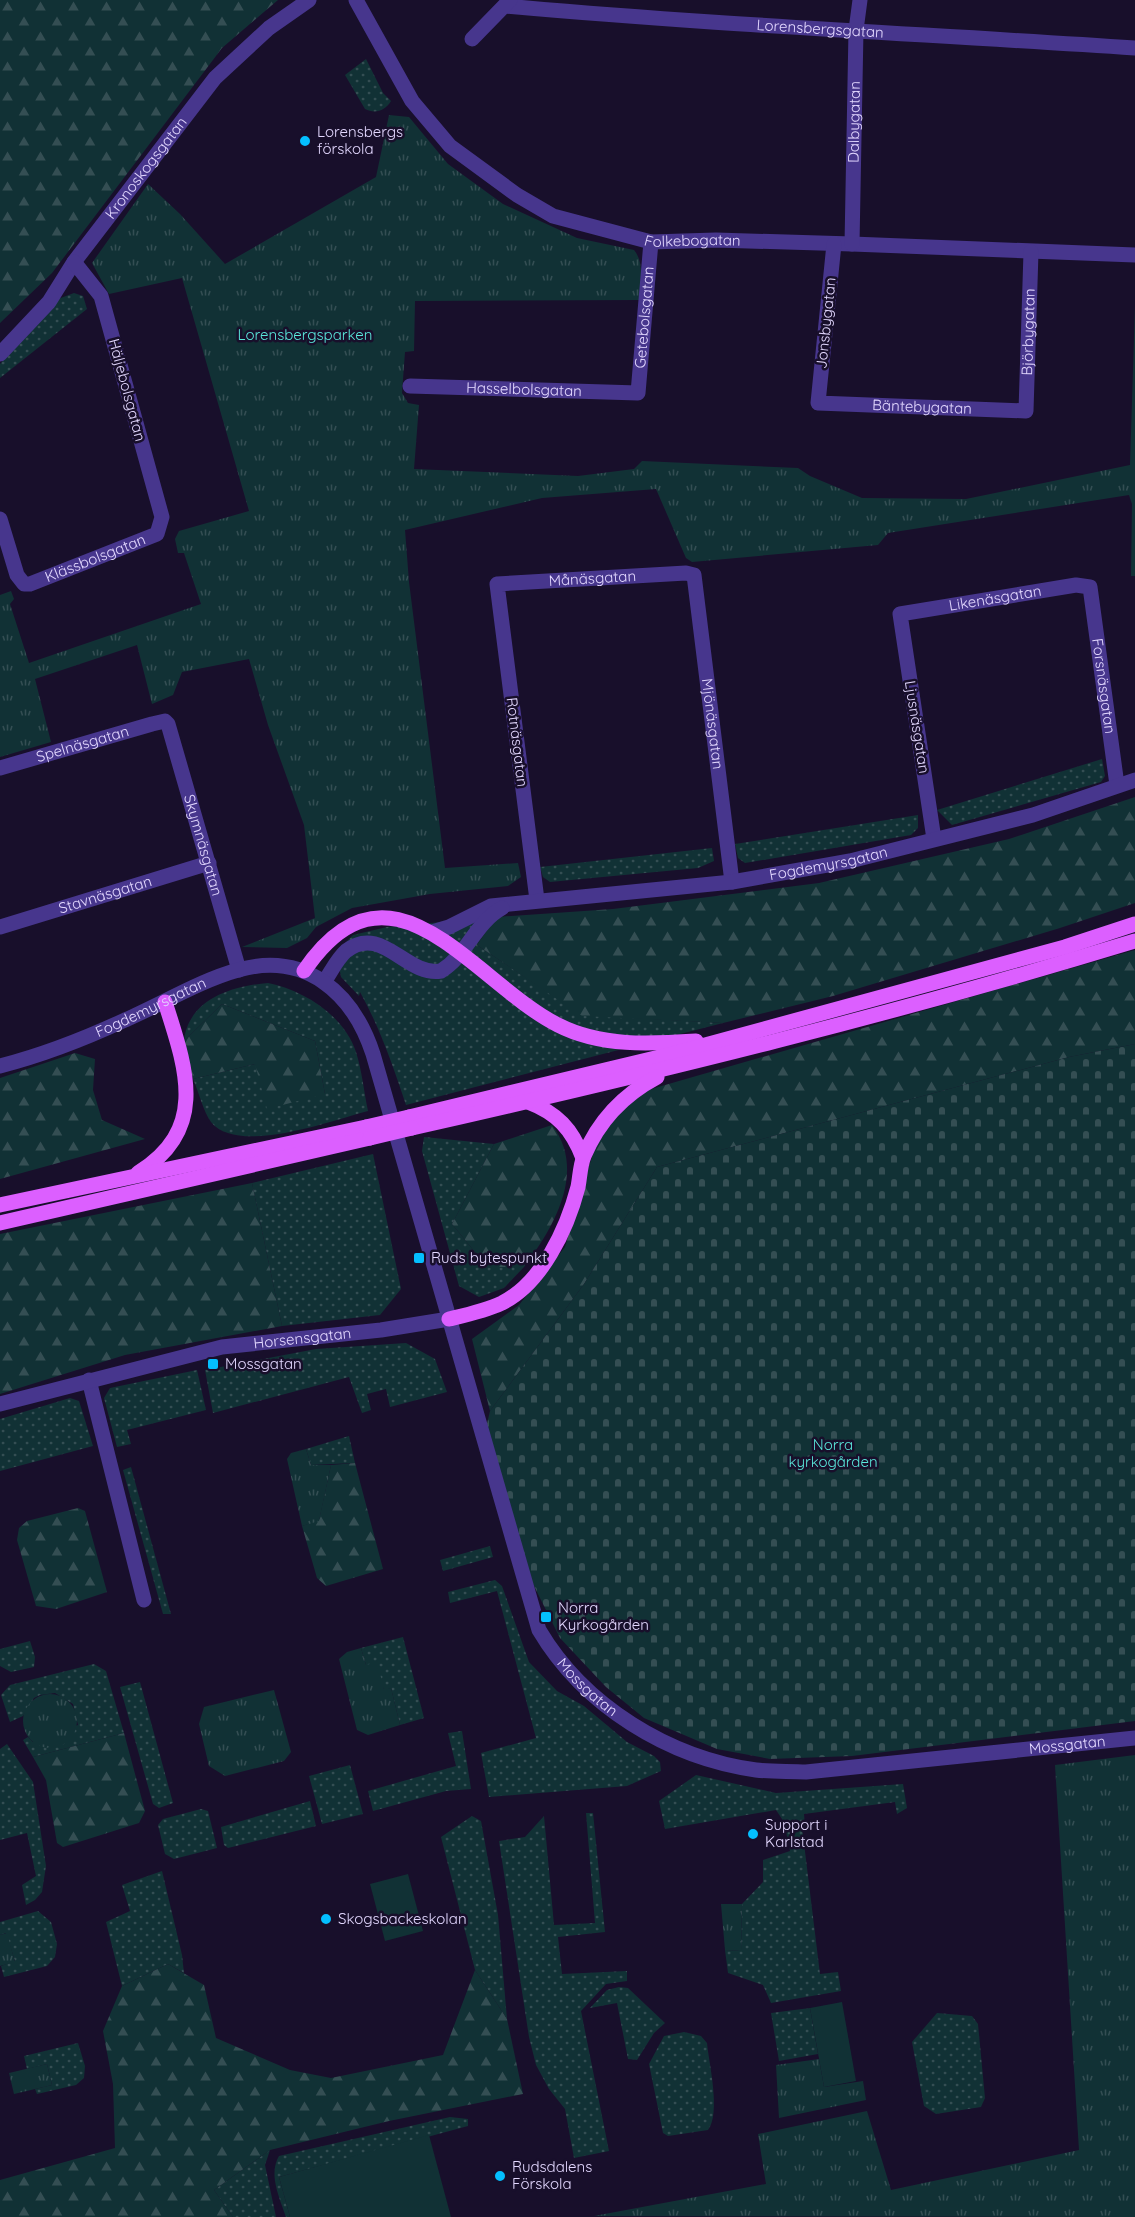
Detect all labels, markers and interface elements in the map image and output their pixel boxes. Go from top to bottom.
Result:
street label: Lorensbergsgatan [756,15,884,42]
street label: Dalbygatan [844,81,864,163]
street label: Kronoskogsgatan [100,113,191,223]
place label: Lorensbergs förskola [317,122,403,158]
marker: Lorensbergs förskola [298,134,312,148]
street label: Folkebogatan [642,230,741,251]
street label: Getebolsgatan [630,266,658,369]
street label: Jonsbygatan [811,276,840,370]
street label: Björbygatan [1017,288,1039,376]
park label: Lorensbergsparken [238,325,372,344]
street label: Häljebolsgatan [105,336,150,443]
street label: Hasselbolsgatan [466,378,582,400]
street label: Bäntebygatan [872,395,972,418]
street label: Klässbolsgatan [42,529,148,586]
street label: Månäsgatan [548,566,637,590]
street label: Likenäsgatan [947,581,1043,615]
street label: Forsnäsgatan [1088,637,1120,735]
street label: Mjönäsgatan [698,677,728,770]
street label: Ljusnäsgatan [901,679,934,775]
street label: Rotnäsgatan [503,696,532,788]
street label: Spelnäsgatan [34,721,131,766]
street label: Skymnäsgatan [180,792,227,898]
street label: Fogdemyrsgatan [768,842,889,884]
street label: Stavnäsgatan [56,871,154,918]
street label: Fogdemyrsgatan [92,973,209,1041]
place label: Ruds bytespunkt [431,1248,547,1267]
marker: Ruds bytespunkt [412,1251,426,1265]
street label: Horsensgatan [252,1323,352,1353]
place label: Mossgatan [225,1354,302,1373]
marker: Mossgatan [206,1357,220,1371]
park label: Norra kyrkogården [788,1435,878,1471]
place label: Norra Kyrkogården [558,1598,649,1634]
marker: Norra Kyrkogården [539,1610,553,1624]
street label: Mossgatan [553,1654,622,1720]
street label: Mossgatan [1028,1731,1106,1758]
place label: Support i Karlstad [765,1815,827,1851]
marker: Support i Karlstad [746,1827,760,1841]
place label: Skogsbackeskolan [338,1909,467,1928]
marker: Skogsbackeskolan [319,1912,333,1926]
place label: Rudsdalens Förskola [512,2157,592,2193]
marker: Rudsdalens Förskola [493,2169,507,2183]

